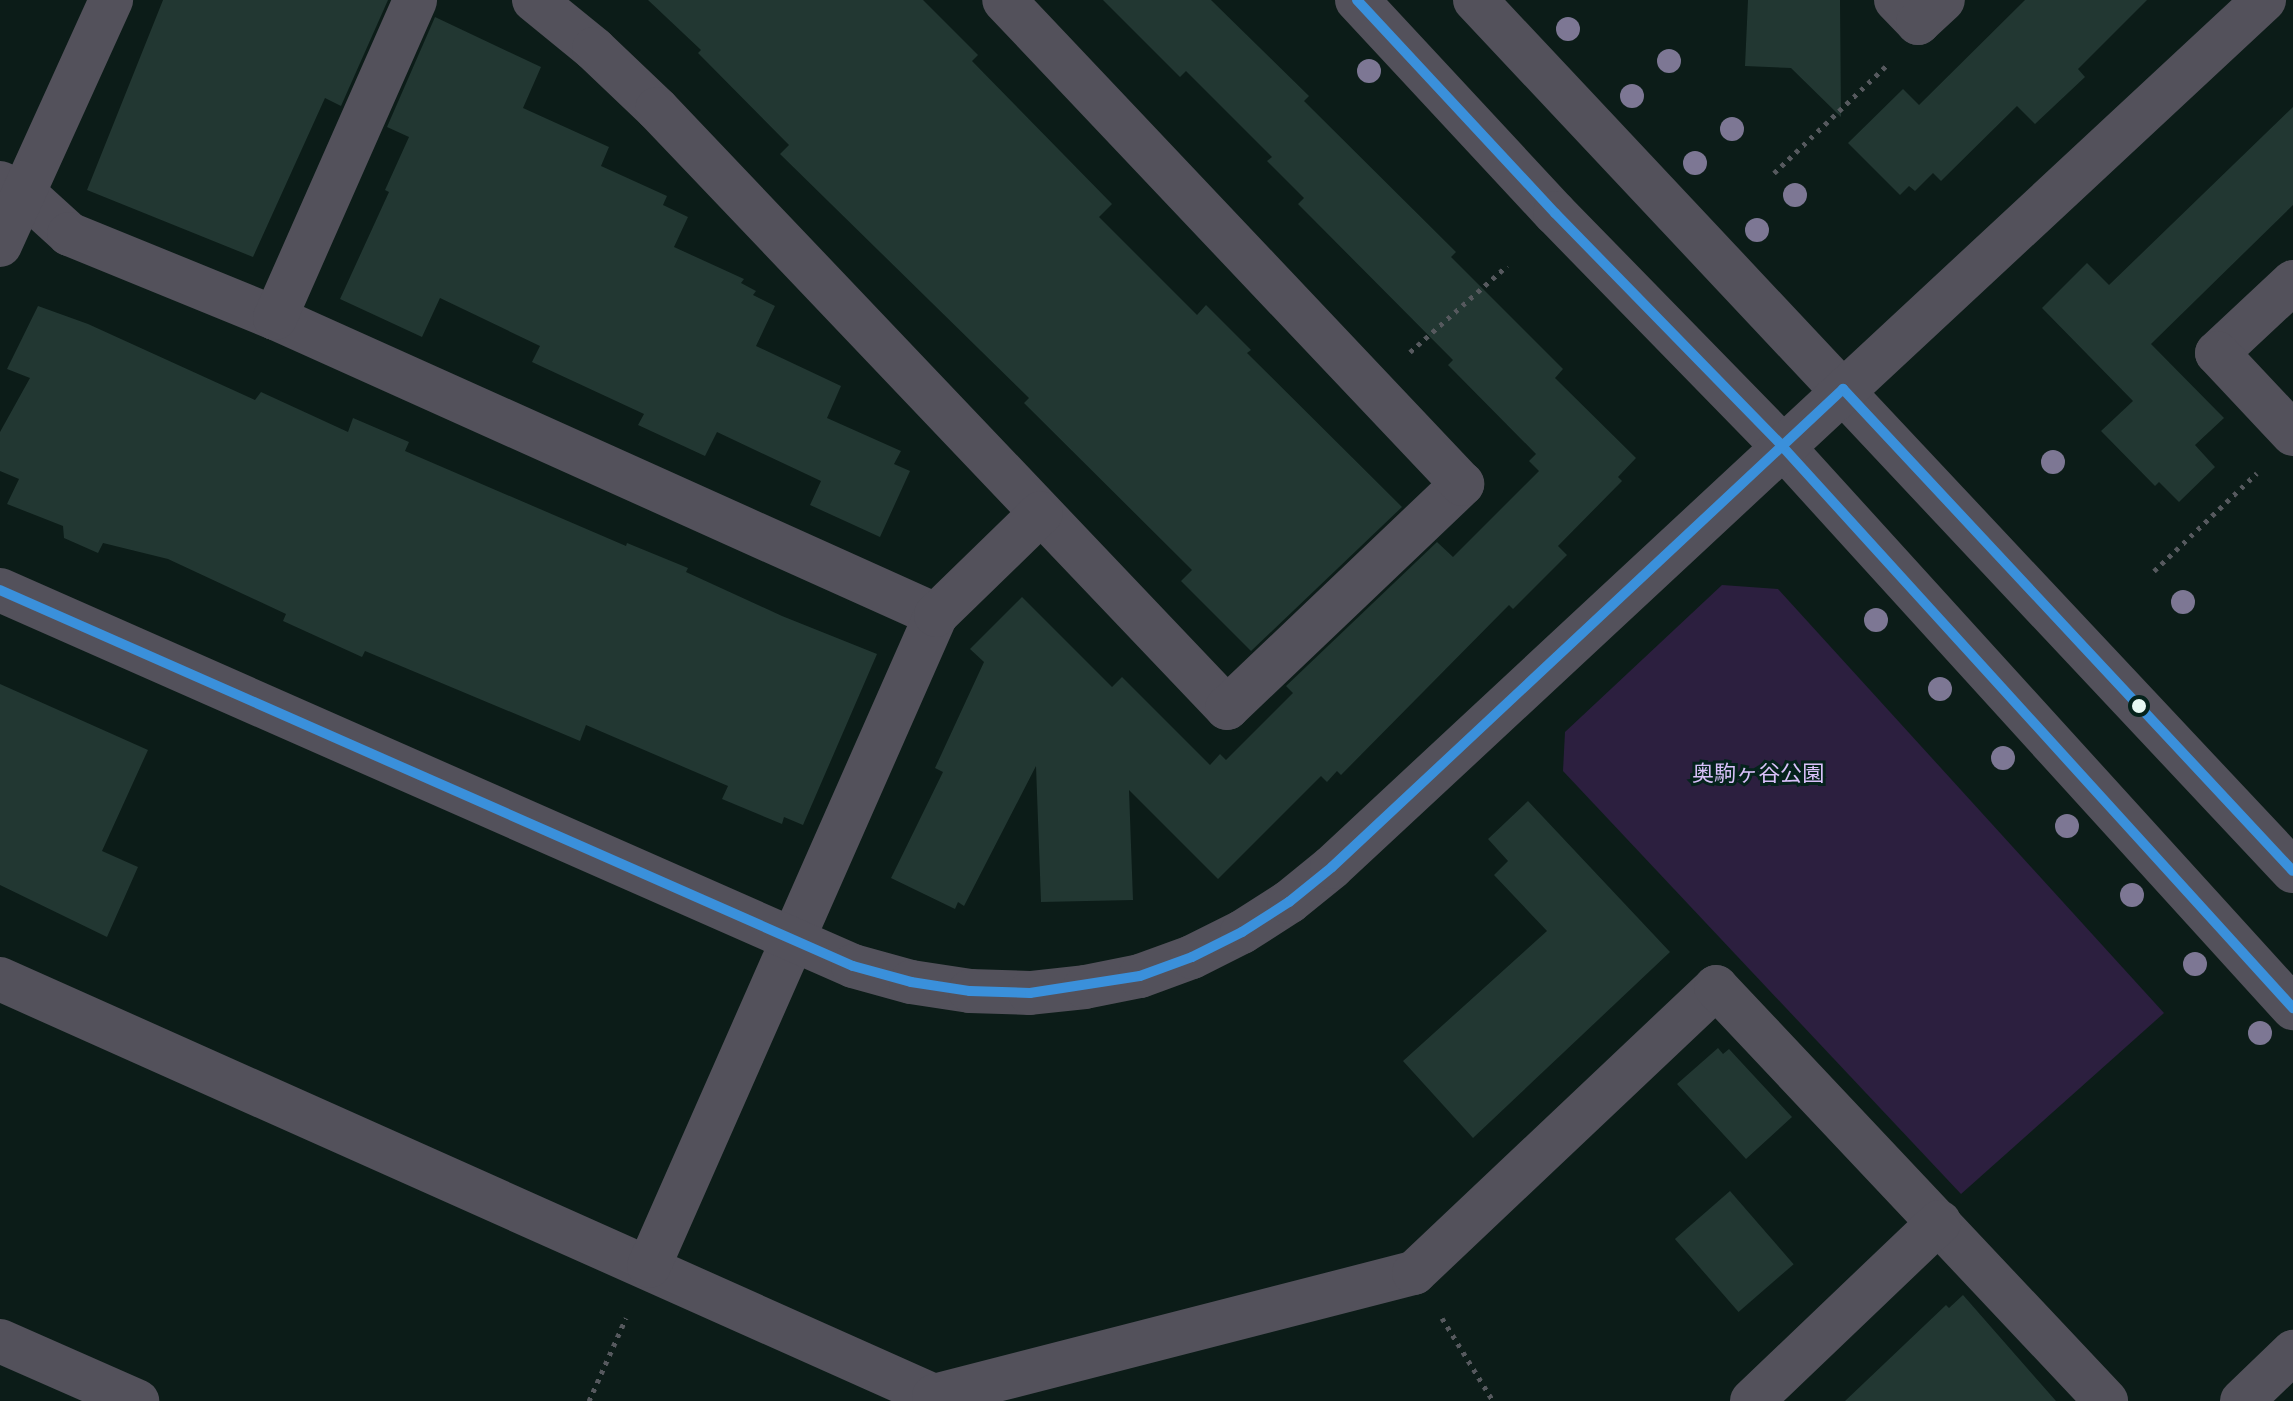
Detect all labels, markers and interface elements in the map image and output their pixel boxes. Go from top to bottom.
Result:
unlabelled marker [2131,698,2147,714]
park label: 奥駒ヶ谷公園 [1692,761,1824,787]

